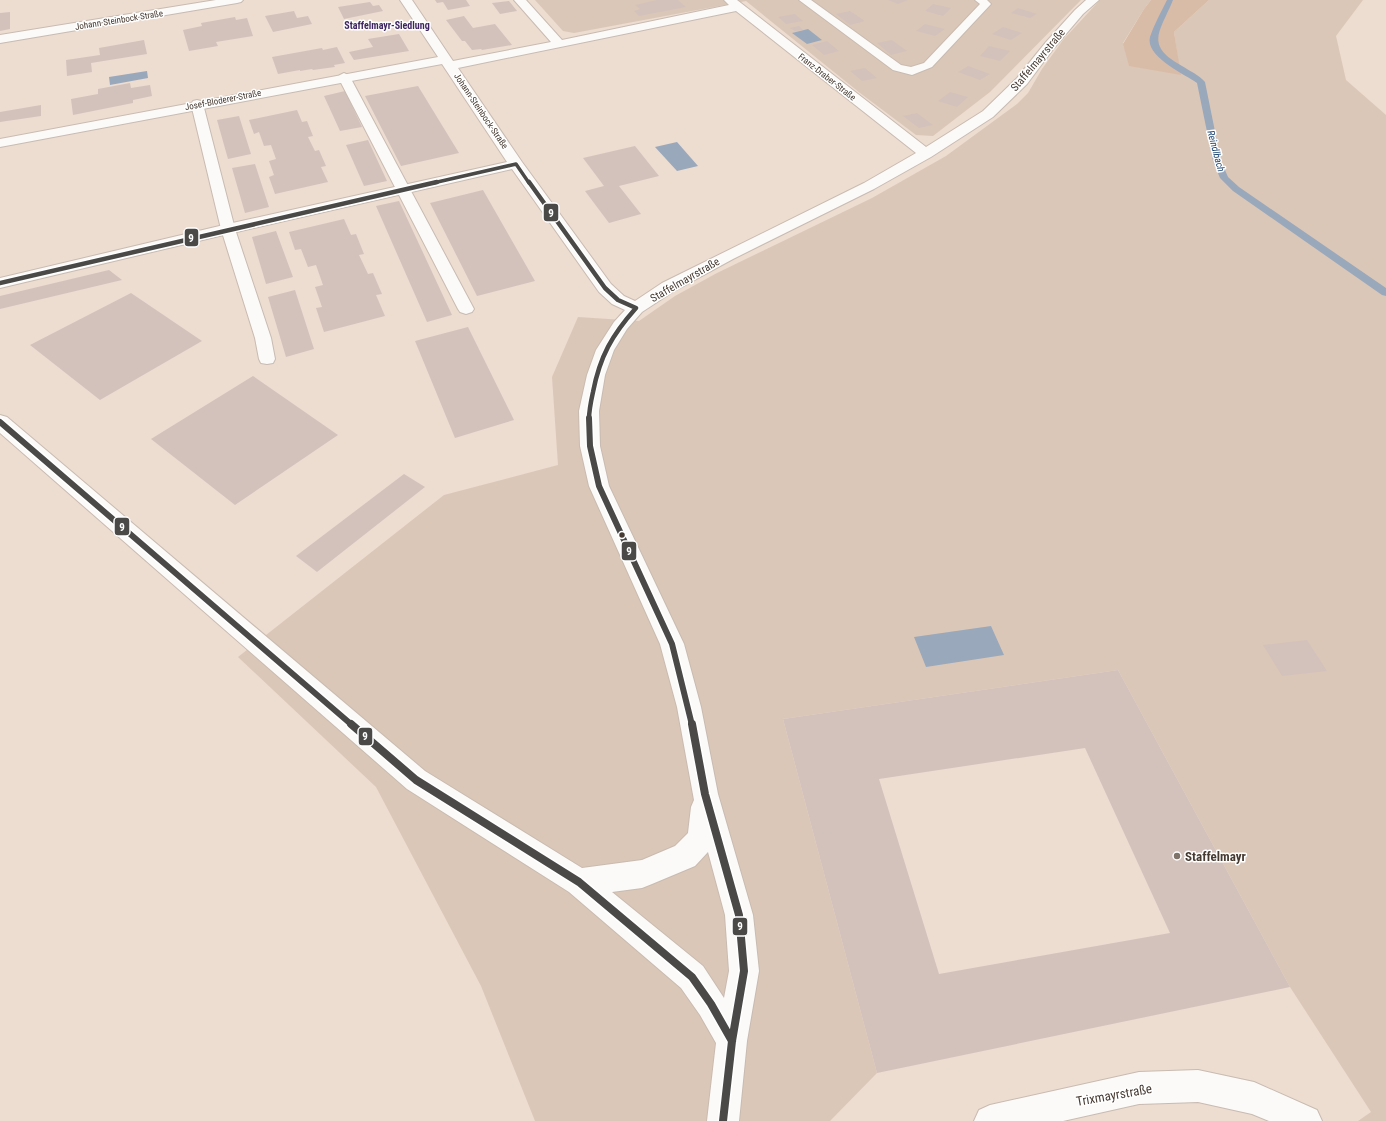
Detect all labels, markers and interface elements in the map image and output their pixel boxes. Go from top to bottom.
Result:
street label: Johann-Steinbock-Straße [74,8,164,32]
district label: Staffelmayr-Siedlung [344,20,430,31]
street label: Staffelmayrstraße [1008,26,1068,94]
street label: Franz-Draber-Straße [796,51,858,103]
street label: Johann-Steinbock-Straße [452,71,510,151]
street label: Josef-Bloderer-Straße [184,88,262,112]
water label: Reindlbach [1205,129,1227,173]
line badge: 9 [543,203,559,222]
text: 9 [548,207,554,220]
line badge: 9 [184,228,199,247]
text: 9 [188,232,194,245]
street label: Staffelmayrstraße [648,255,722,305]
line badge: 9 [114,517,130,536]
text: 9 [119,521,125,534]
unlabelled marker [617,530,627,540]
line badge: 9 [621,541,637,561]
text: 9 [626,545,632,558]
line badge: 9 [358,727,373,746]
text: 9 [362,730,368,743]
place label: Staffelmayr [1185,849,1246,864]
marker: Staffelmayr [1172,851,1182,861]
line badge: 9 [732,917,748,936]
text: 9 [737,920,743,933]
street label: Trixmayrstraße [1075,1081,1153,1109]

